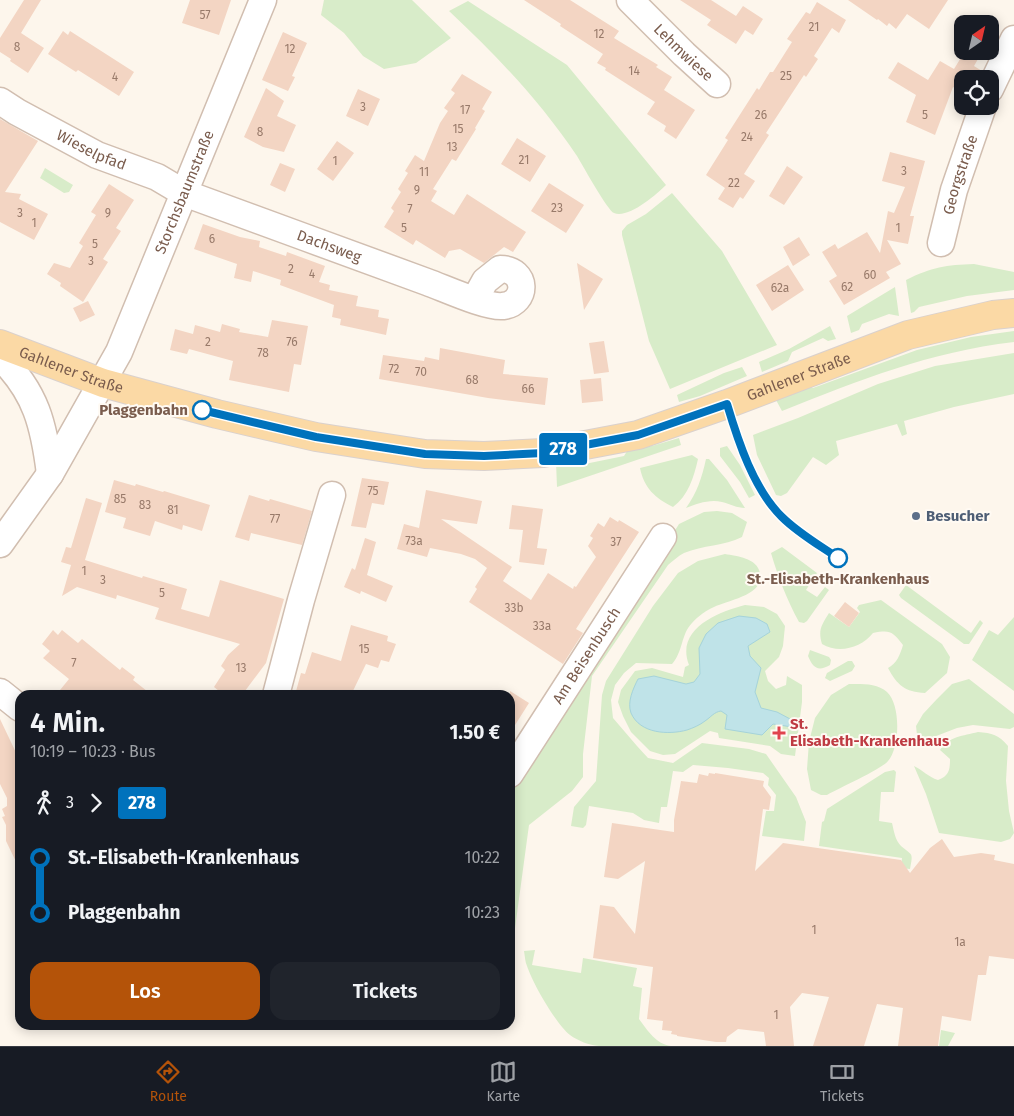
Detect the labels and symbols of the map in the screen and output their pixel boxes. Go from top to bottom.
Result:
house number: 57 [199,8,211,22]
north arrow [954,15,999,60]
street label: Lehmwiese [650,20,717,85]
house number: 21 [809,20,819,34]
house number: 12 [593,27,605,41]
house number: 8 [14,40,21,54]
house number: 12 [284,42,296,56]
house number: 14 [628,64,640,78]
house number: 25 [780,69,792,83]
house number: 4 [112,70,119,84]
house number: 3 [360,100,366,114]
house number: 17 [460,103,470,117]
house number: 26 [755,108,767,122]
house number: 5 [922,108,928,122]
house number: 15 [452,122,464,136]
house number: 8 [257,125,264,139]
street label: Wieselpfad [53,126,129,174]
street label: Storchsbaumstraße [151,128,218,257]
house number: 24 [741,130,754,144]
street label: Georgstraße [939,132,981,216]
house number: 13 [446,140,458,154]
house number: 21 [519,153,529,167]
house number: 1 [332,154,338,168]
house number: 3 [901,164,907,178]
house number: 11 [419,165,429,179]
house number: 22 [728,176,740,190]
house number: 9 [414,183,420,197]
house number: 23 [551,201,563,215]
house number: 7 [407,202,413,216]
house number: 3 [17,206,23,220]
house number: 9 [105,206,111,220]
house number: 1 [31,216,37,230]
house number: 5 [401,221,407,235]
house number: 1 [895,221,901,235]
street label: Dachsweg [295,226,364,266]
house number: 6 [209,232,215,246]
house number: 5 [92,237,98,251]
house number: 3 [88,254,94,268]
house number: 2 [288,262,294,276]
house number: 4 [309,267,316,281]
house number: 60 [863,268,877,282]
house number: 62 [841,280,853,294]
house number: 62a [771,281,789,295]
house number: 2 [205,335,211,349]
house number: 76 [286,335,298,349]
street label: Gahlener Straße [17,343,125,397]
house number: 78 [257,346,269,360]
street label: Gahlener Straße [744,349,853,405]
house number: 72 [388,362,400,376]
house number: 70 [415,365,427,379]
house number: 68 [465,373,479,387]
house number: 66 [522,382,534,396]
marker: Plaggenbahn [192,400,212,420]
place label: Plaggenbahn [99,401,188,419]
line badge: 278 [534,433,592,465]
house number: 75 [367,484,379,498]
house number: 85 [114,492,126,506]
house number: 83 [139,498,151,512]
house number: 81 [167,503,179,517]
place label: Besucher [926,507,990,525]
marker: Besucher [910,510,922,522]
house number: 77 [270,512,280,526]
house number: 73a [405,534,423,548]
house number: 37 [610,535,622,549]
marker: St.-Elisabeth-Krankenhaus [828,548,848,568]
house number: 1 [81,564,87,578]
place label: St.-Elisabeth-Krankenhaus [747,570,929,588]
house number: 3 [100,573,106,587]
house number: 5 [159,586,165,600]
house number: 33b [504,601,524,615]
street label: Am Beisenbusch [549,604,624,707]
house number: 33a [533,619,551,633]
house number: 15 [358,642,370,656]
house number: 7 [71,656,77,670]
house number: 13 [235,661,247,675]
place label: St. Elisabeth-Krankenhaus [790,715,949,750]
marker: St. Elisabeth-Krankenhaus [772,726,786,740]
house number: 1 [811,923,817,937]
house number: 1a [954,935,966,949]
house number: 1 [773,1008,779,1022]

